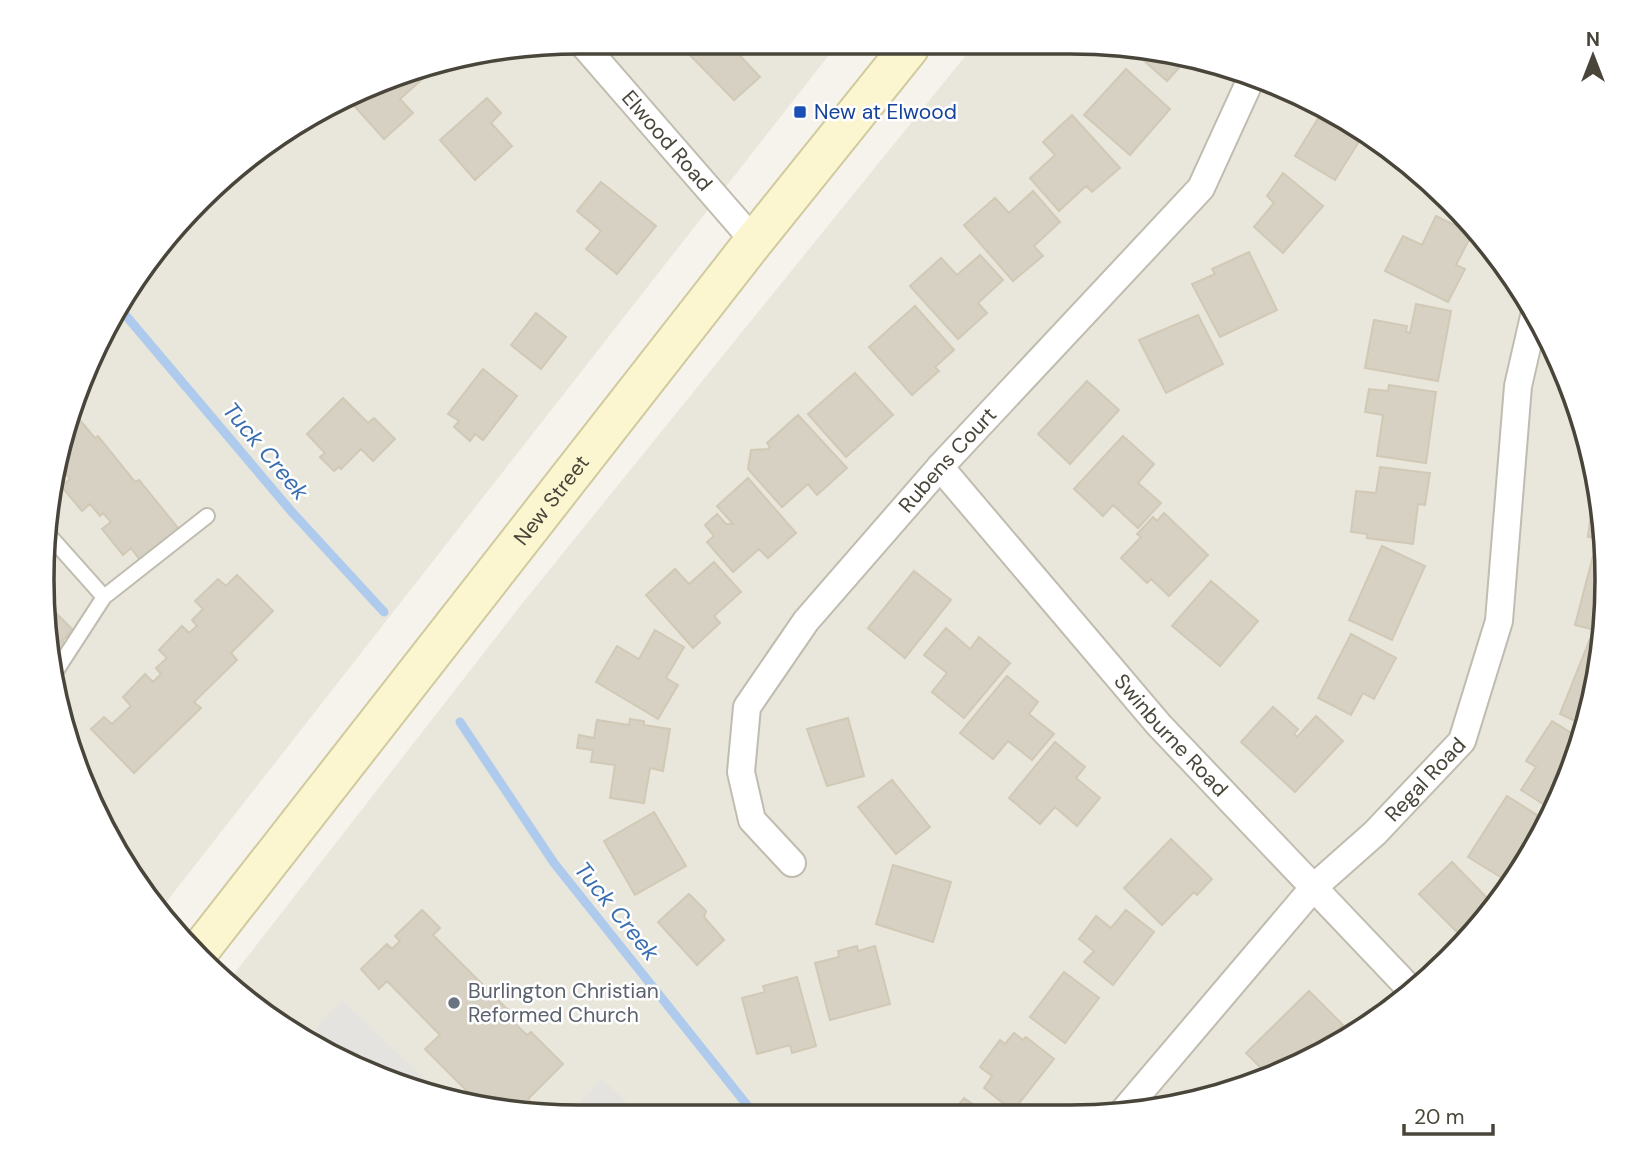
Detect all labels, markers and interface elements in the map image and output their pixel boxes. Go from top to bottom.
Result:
north arrow [1558,21,1628,91]
text: N [1586,27,1600,52]
street label: Elwood Road [615,85,718,197]
place label: New at Elwood [814,98,957,126]
marker: New at Elwood [792,104,808,120]
water label: Tuck Creek [216,396,316,506]
street label: Rubens Court [892,401,1003,519]
street label: New Street [508,449,596,551]
street label: Swinburne Road [1108,668,1234,803]
street label: Regal Road [1379,732,1472,828]
water label: Tuck Creek [568,855,666,967]
place label: Burlington Christian Reformed Church [468,977,659,1029]
marker: Burlington Christian Reformed Church [446,995,462,1011]
scale bar [1404,1092,1493,1136]
text: 20 m [1414,1103,1465,1131]

